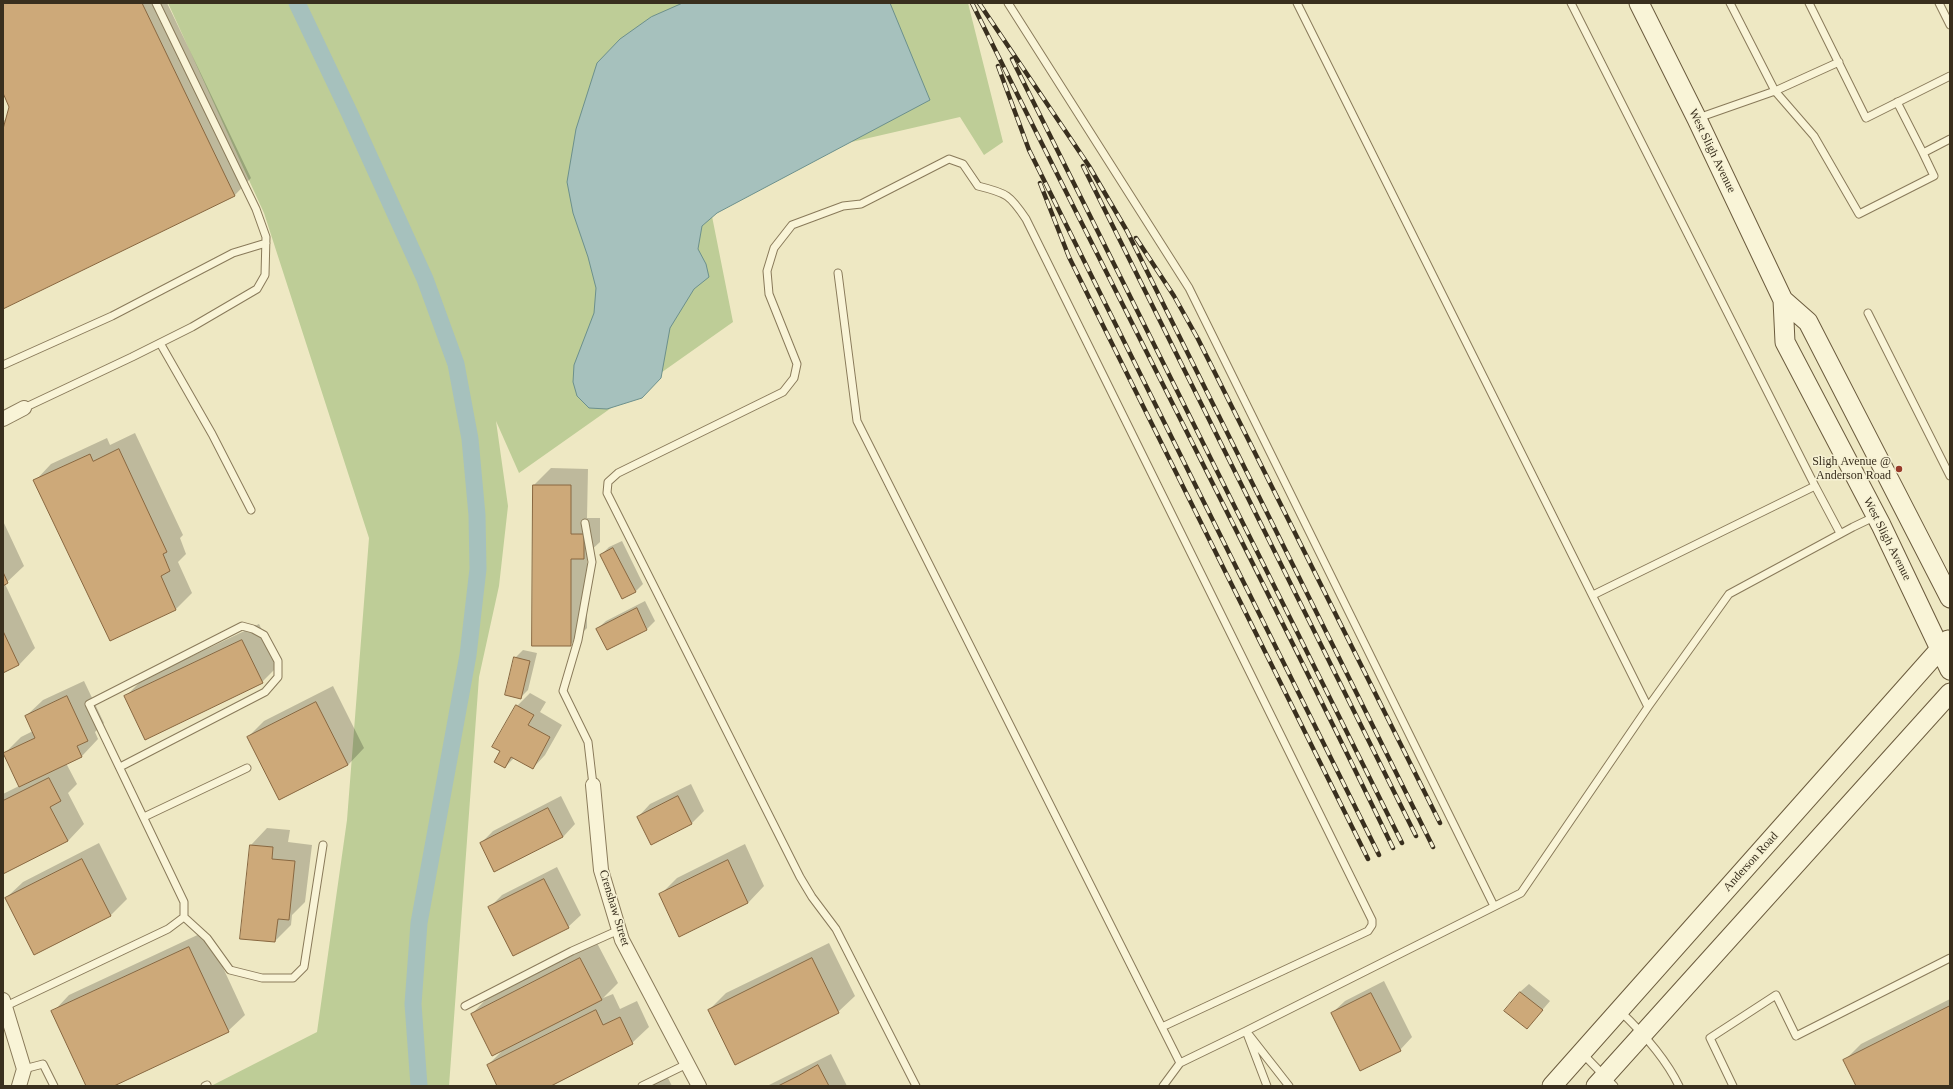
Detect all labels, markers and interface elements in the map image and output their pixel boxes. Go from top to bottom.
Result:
street label: West Sligh Avenue [1685,107,1739,195]
place label: Sligh Avenue @ Anderson Road [1812,455,1891,483]
marker: Sligh Avenue @ Anderson Road [1894,464,1904,474]
street label: West Sligh Avenue [1860,495,1914,583]
street label: Anderson Road [1721,829,1781,895]
street label: Crenshaw Street [596,868,632,948]

